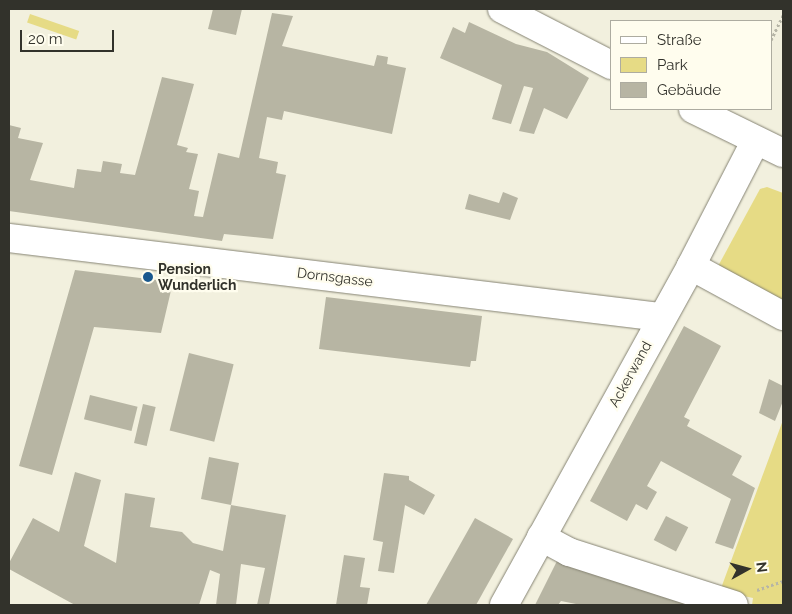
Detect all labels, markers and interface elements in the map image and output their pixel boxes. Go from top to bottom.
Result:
scale bar [22,20,116,52]
legend [610,20,772,110]
text: 20 m [28,30,63,48]
text: Straße [657,31,701,49]
text: Park [657,56,688,74]
text: Gebäude [657,81,721,99]
place label: Pension Wunderlich [158,261,236,294]
street label: Dornsgasse [296,264,374,290]
marker: Pension Wunderlich [142,271,154,283]
street label: Ackerwand [605,338,655,410]
north arrow [722,544,772,594]
text: N [753,561,770,573]

